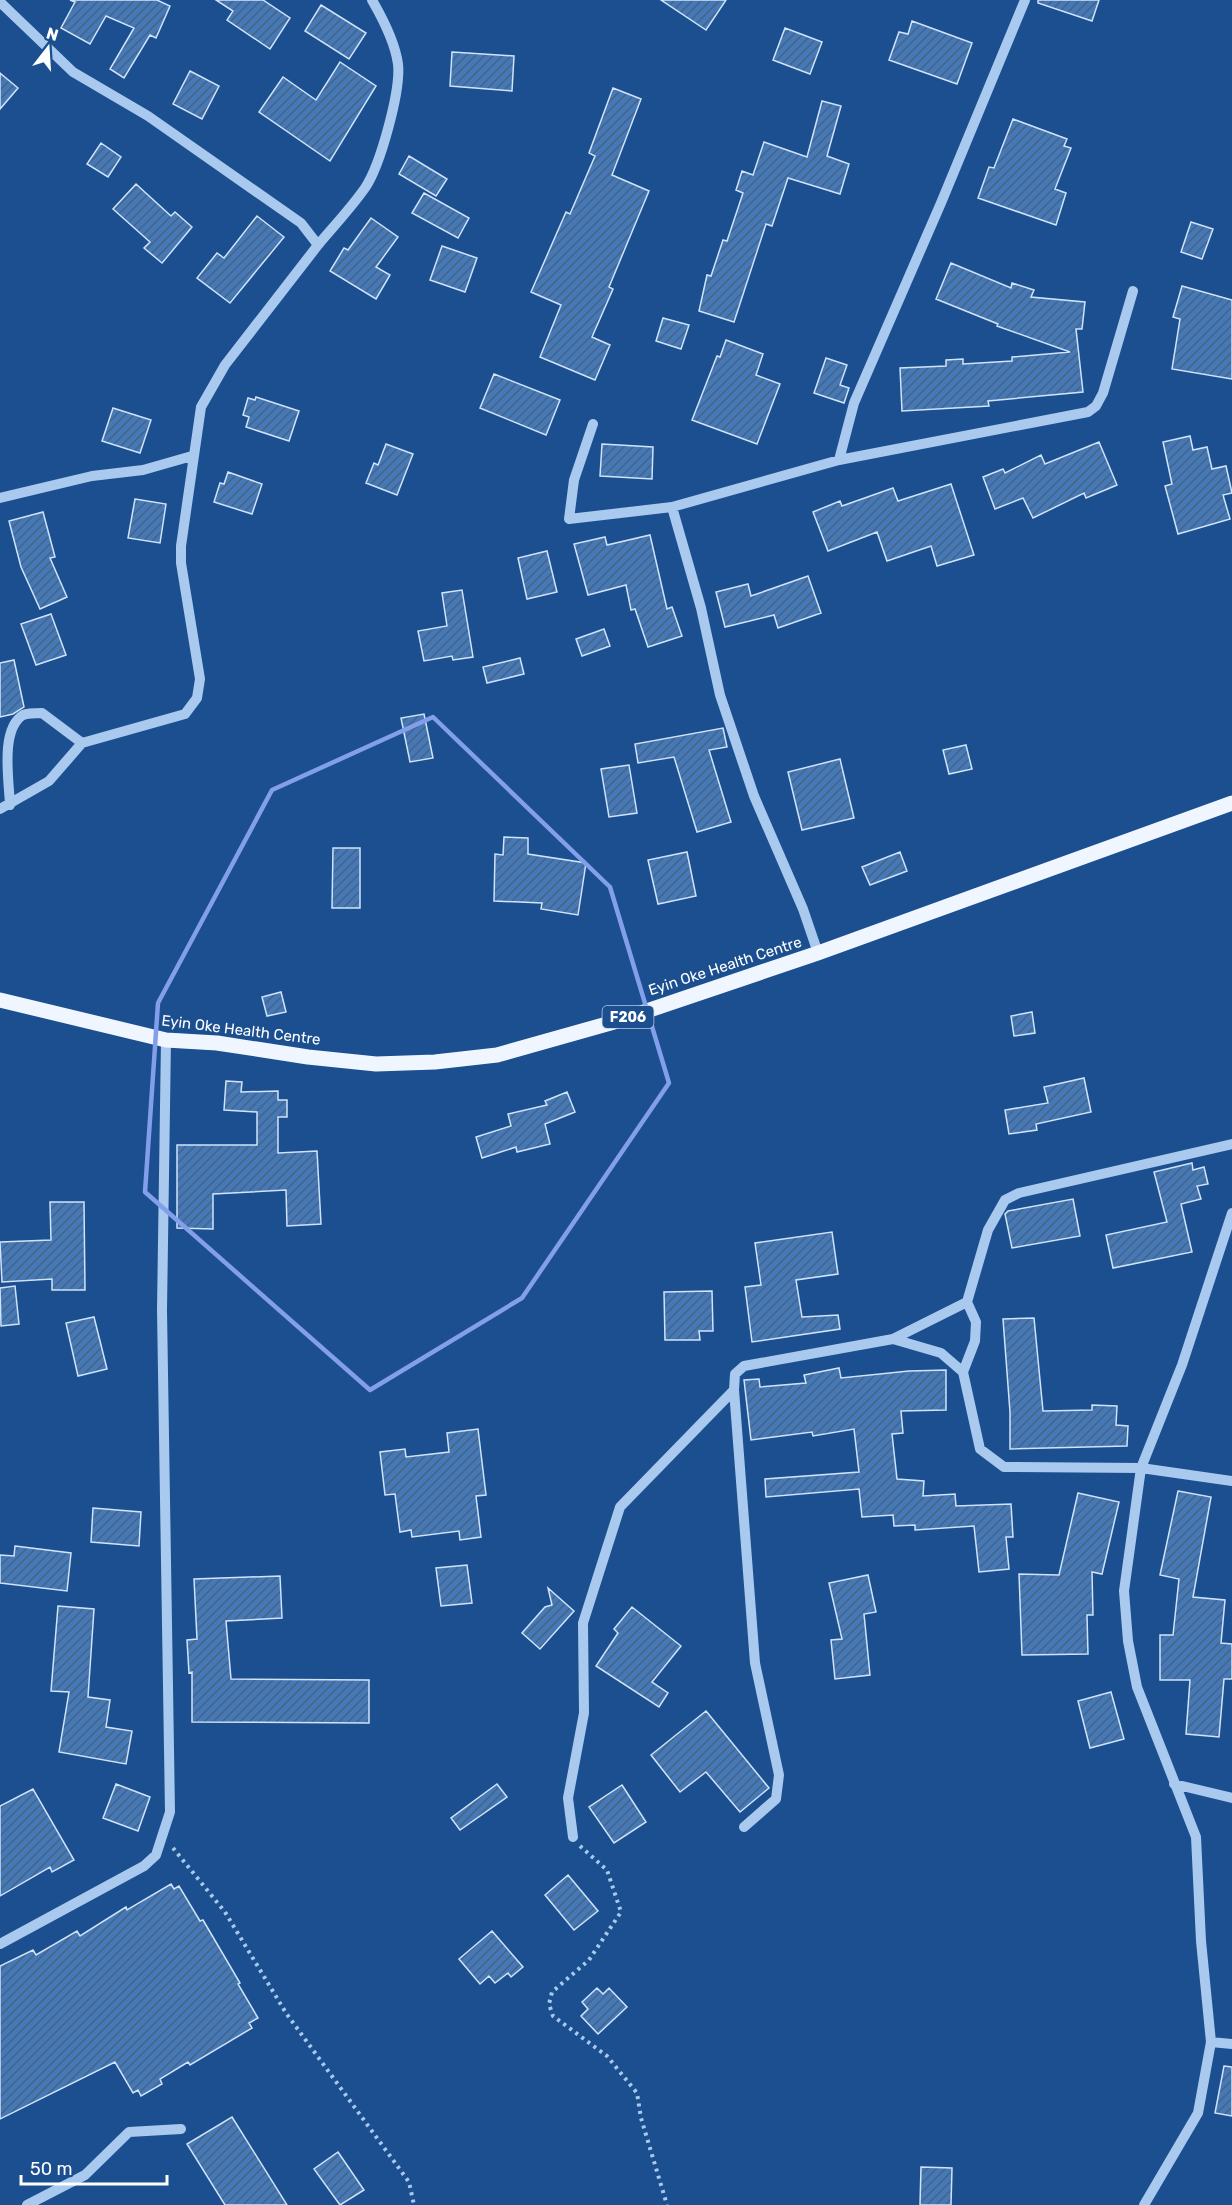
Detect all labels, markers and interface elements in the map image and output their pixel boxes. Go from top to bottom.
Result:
north arrow [18,18,78,78]
text: N [44,23,61,45]
street label: Eyin Oke Health Centre [646,933,804,999]
road number: F206 [602,1006,654,1028]
street label: Eyin Oke Health Centre [160,1011,322,1049]
scale bar [21,2148,166,2186]
text: 50 m [30,2158,73,2180]

